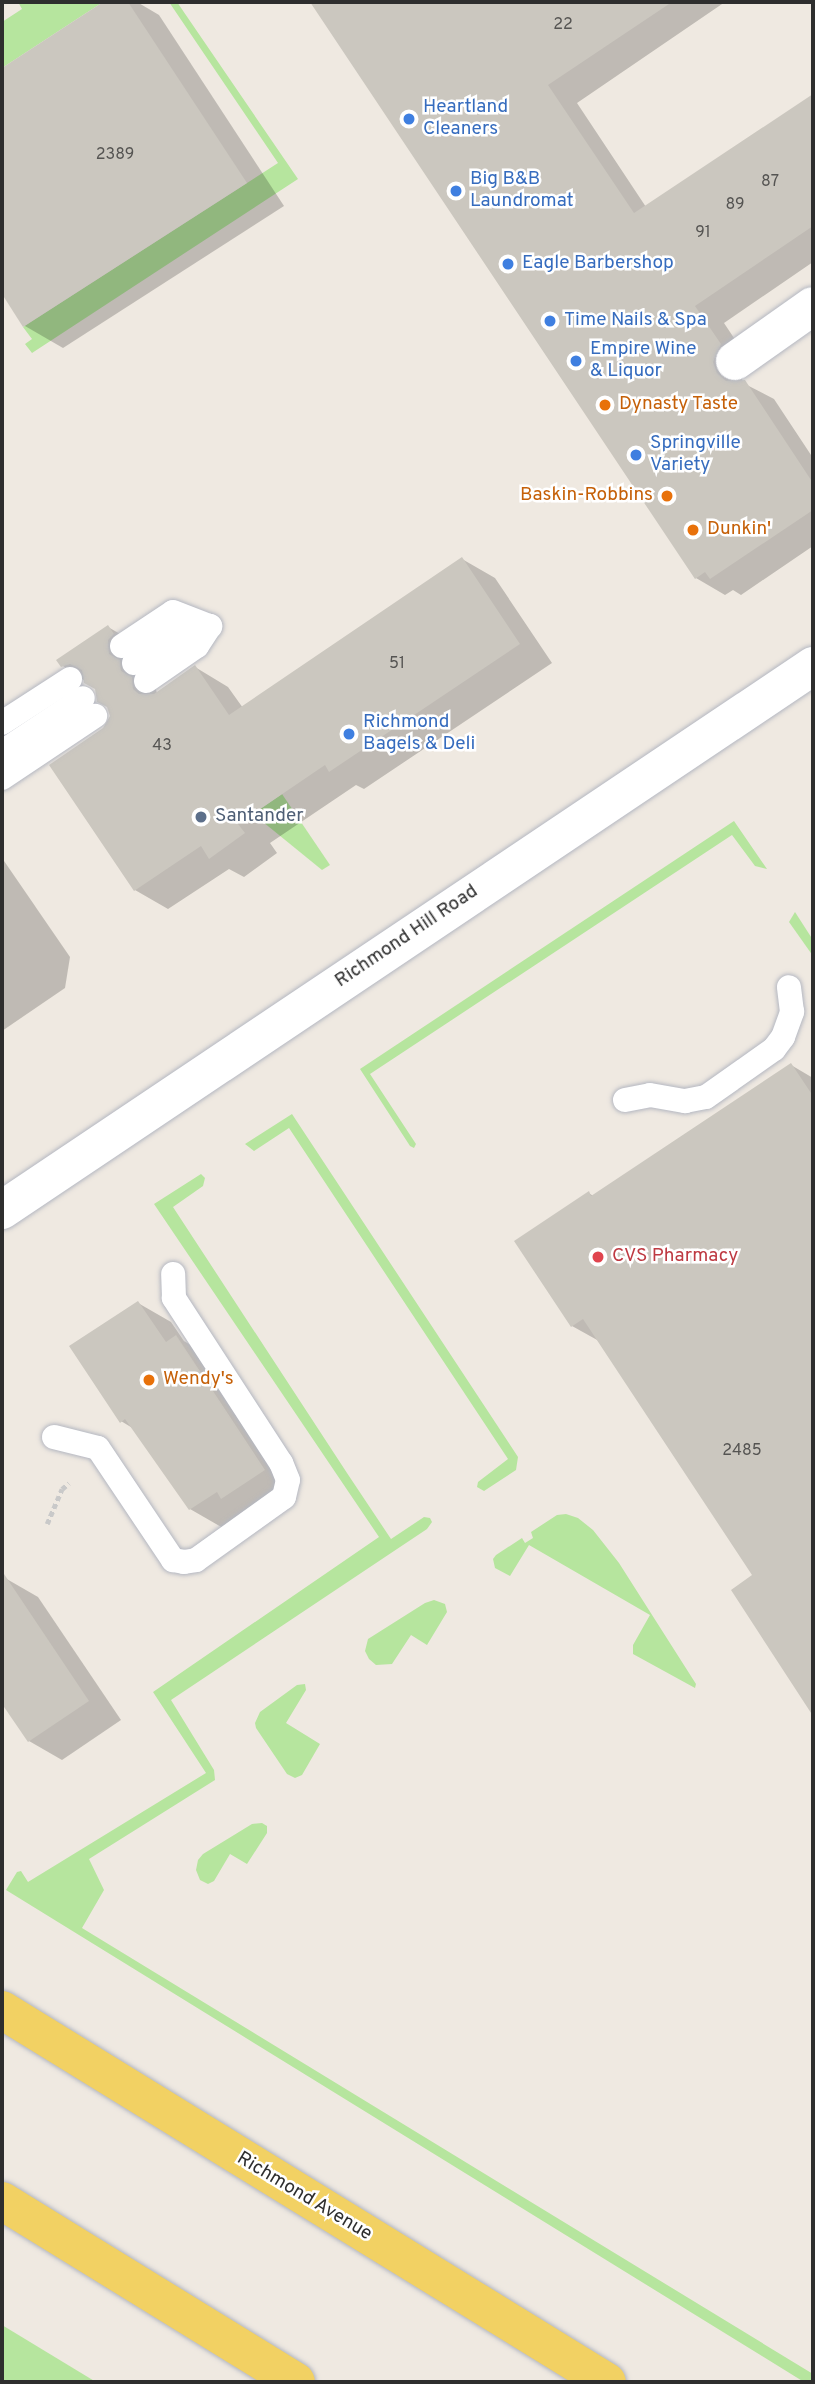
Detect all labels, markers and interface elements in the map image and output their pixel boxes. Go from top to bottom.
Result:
house number: 22 [553,15,573,35]
place label: Heartland Cleaners [423,97,508,141]
marker: Heartland Cleaners [401,111,417,127]
house number: 2389 [96,145,134,165]
place label: Big B&B Laundromat [470,169,574,213]
house number: 87 [761,172,779,192]
marker: Big B&B Laundromat [448,183,464,199]
house number: 89 [725,195,745,215]
house number: 91 [695,223,711,243]
place label: Eagle Barbershop [522,253,674,275]
marker: Eagle Barbershop [500,256,516,272]
place label: Time Nails & Spa [564,310,707,332]
marker: Time Nails & Spa [542,313,558,329]
place label: Empire Wine & Liquor [590,339,697,383]
marker: Empire Wine & Liquor [568,353,584,369]
place label: Dynasty Taste [619,394,739,416]
marker: Dynasty Taste [597,397,613,413]
place label: Springville Variety [650,433,741,477]
marker: Springville Variety [628,447,644,463]
place label: Baskin-Robbins [520,485,653,507]
marker: Baskin-Robbins [659,488,675,504]
place label: Dunkin' [707,519,771,541]
marker: Dunkin' [685,522,701,538]
house number: 51 [389,654,405,674]
place label: Richmond Bagels & Deli [363,712,475,756]
marker: Richmond Bagels & Deli [341,726,357,742]
house number: 43 [152,736,172,756]
place label: Santander [215,806,304,828]
marker: Santander [193,809,209,825]
street label: Richmond Hill Road [331,881,483,993]
place label: CVS Pharmacy [612,1246,738,1268]
marker: CVS Pharmacy [590,1249,606,1265]
place label: Wendy's [163,1369,234,1391]
marker: Wendy's [141,1372,157,1388]
house number: 2485 [722,1441,762,1461]
street label: Richmond Avenue [232,2147,376,2247]

